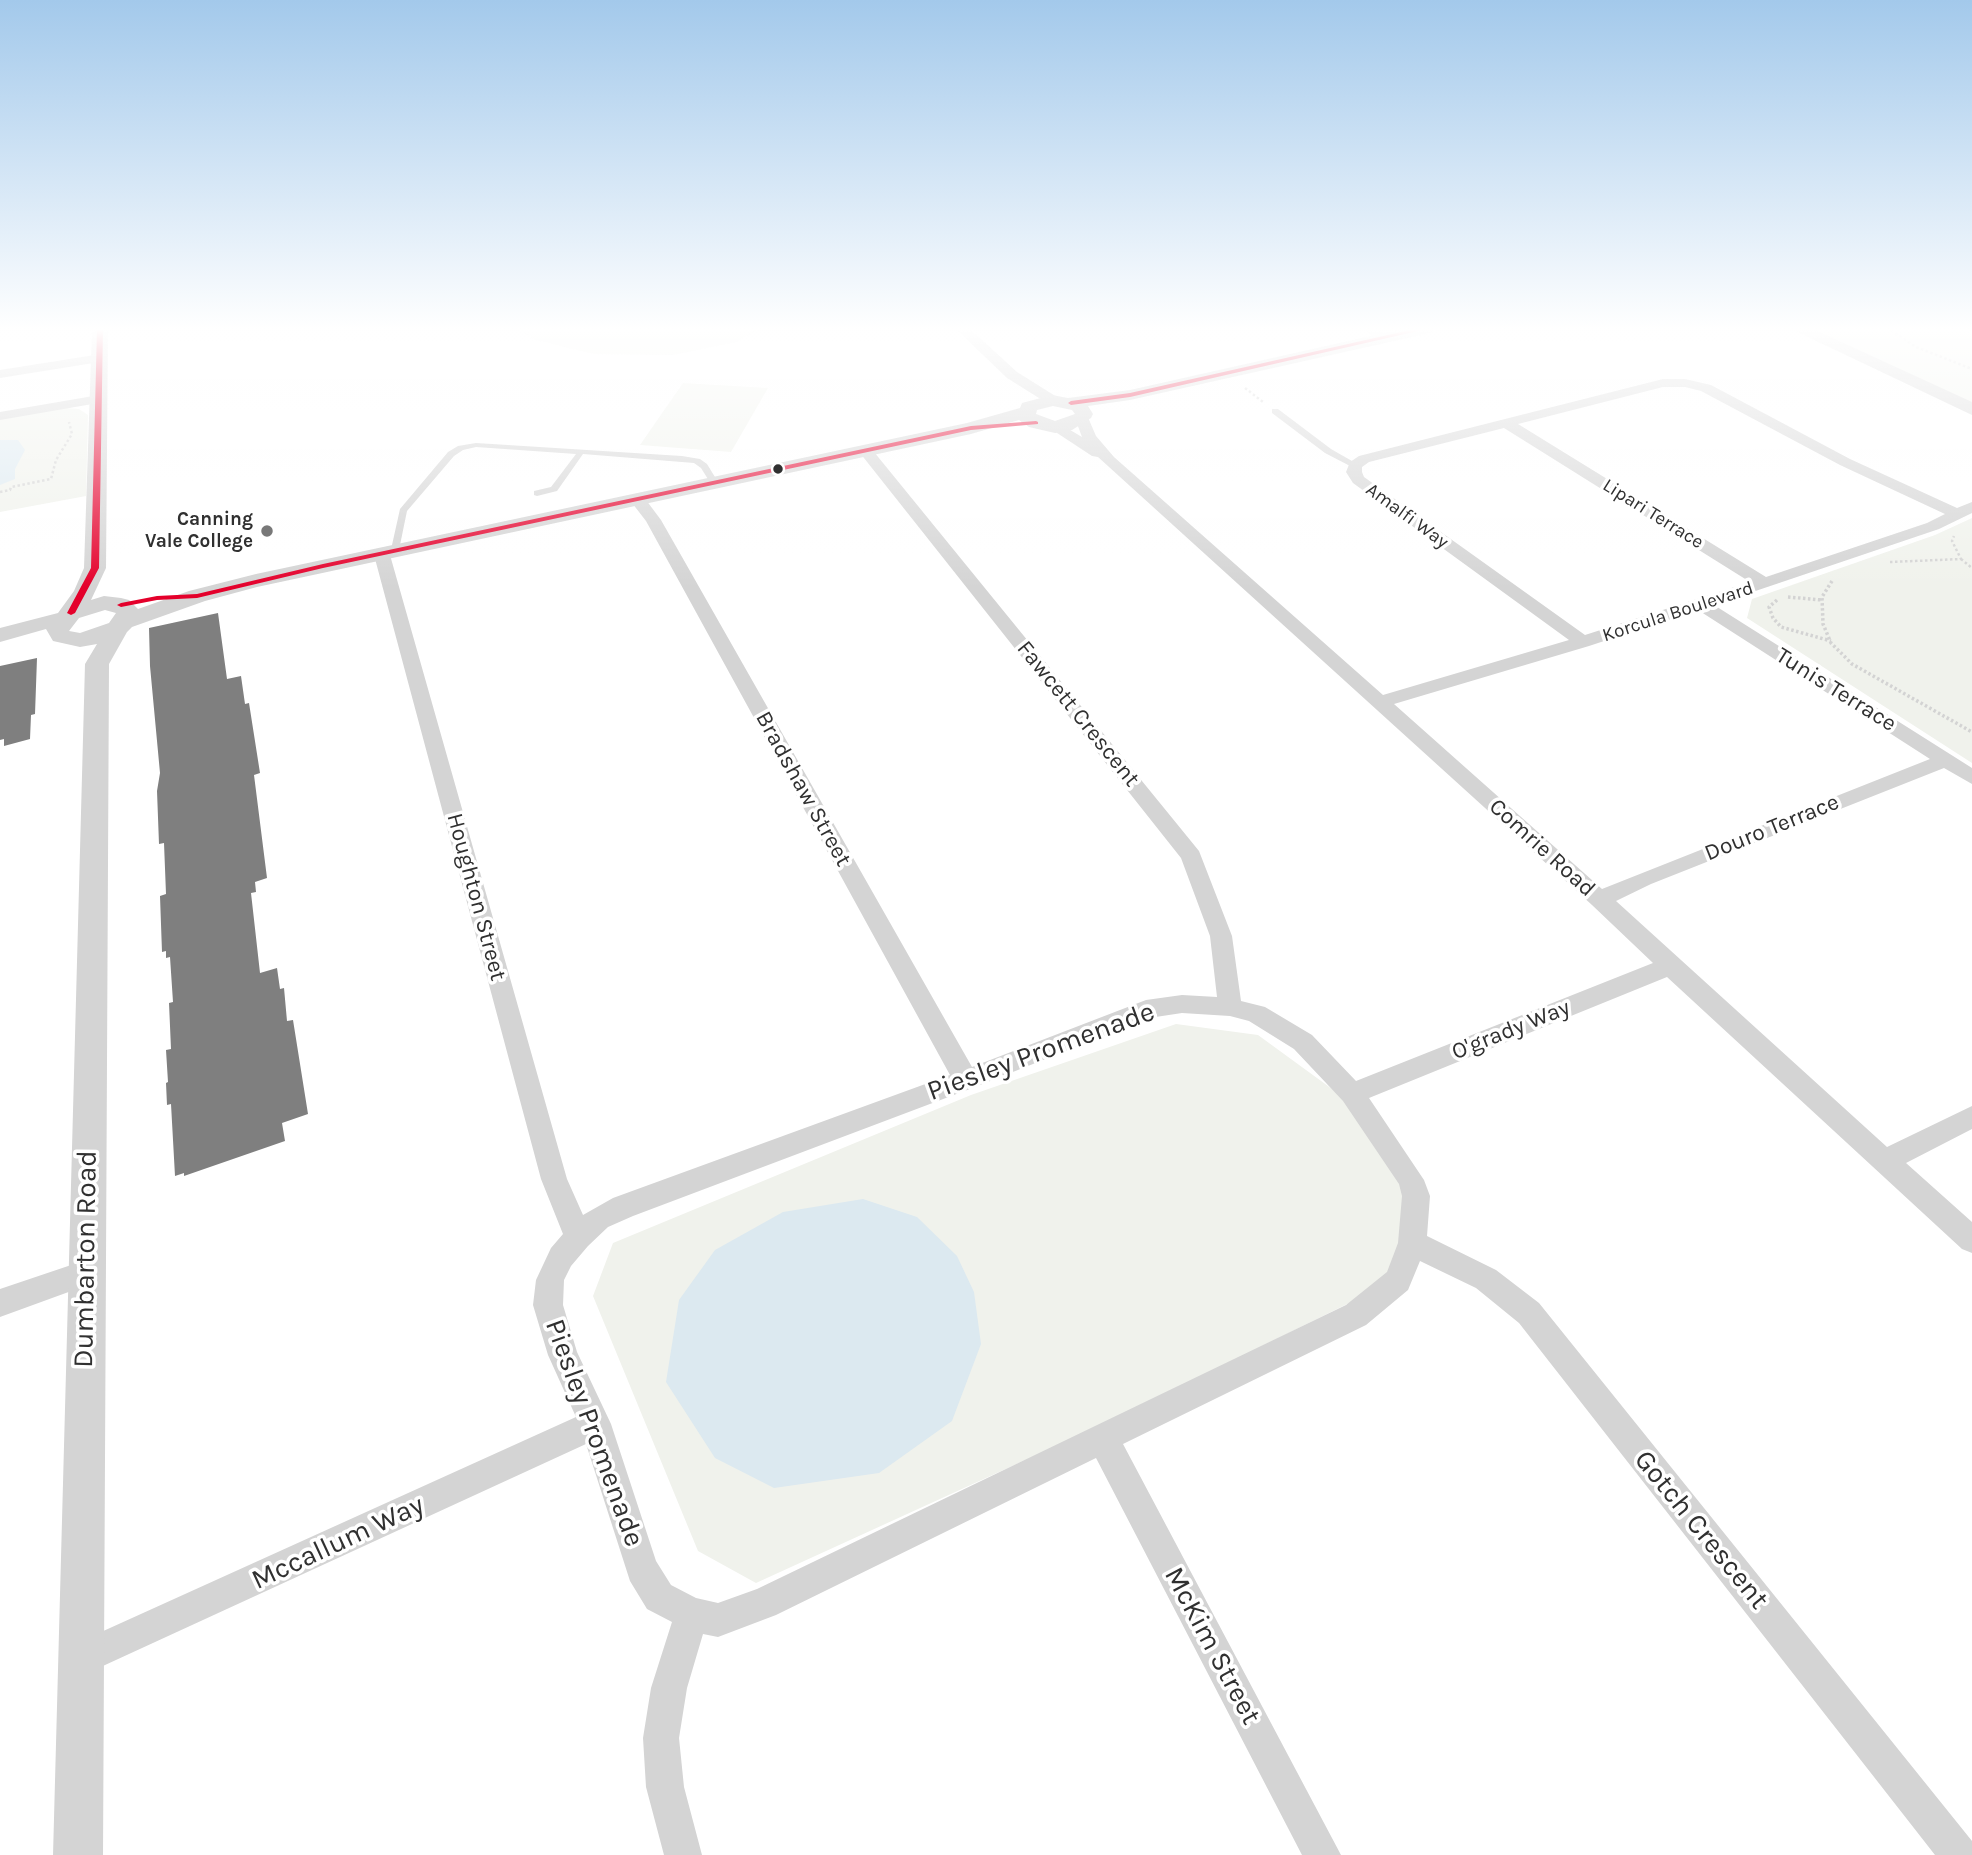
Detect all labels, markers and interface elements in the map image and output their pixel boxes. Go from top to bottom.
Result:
unlabelled marker [771,462,785,476]
street label: Lipari Terrace [1598,474,1708,554]
street label: Amalfi Way [1361,478,1453,554]
place label: Canning Vale College [145,509,253,553]
marker: Canning Vale College [259,523,275,539]
street label: Korcula Boulevard [1600,577,1756,647]
street label: Fawcett Crescent [1011,635,1145,793]
street label: Tunis Terrace [1771,642,1901,738]
street label: Bradshaw Street [749,707,857,871]
street label: Douro Terrace [1701,788,1843,868]
street label: Comrie Road [1483,793,1601,903]
street label: Houghton Street [440,810,512,984]
street label: O'grady Way [1448,994,1574,1066]
street label: Piesley Promenade [923,995,1159,1109]
street label: Dumbarton Road [67,1150,105,1368]
street label: Piesley Promenade [537,1315,651,1551]
street label: Gotch Crescent [1627,1444,1775,1616]
street label: Mccallum Way [247,1488,429,1598]
street label: McKim Street [1157,1562,1267,1730]

